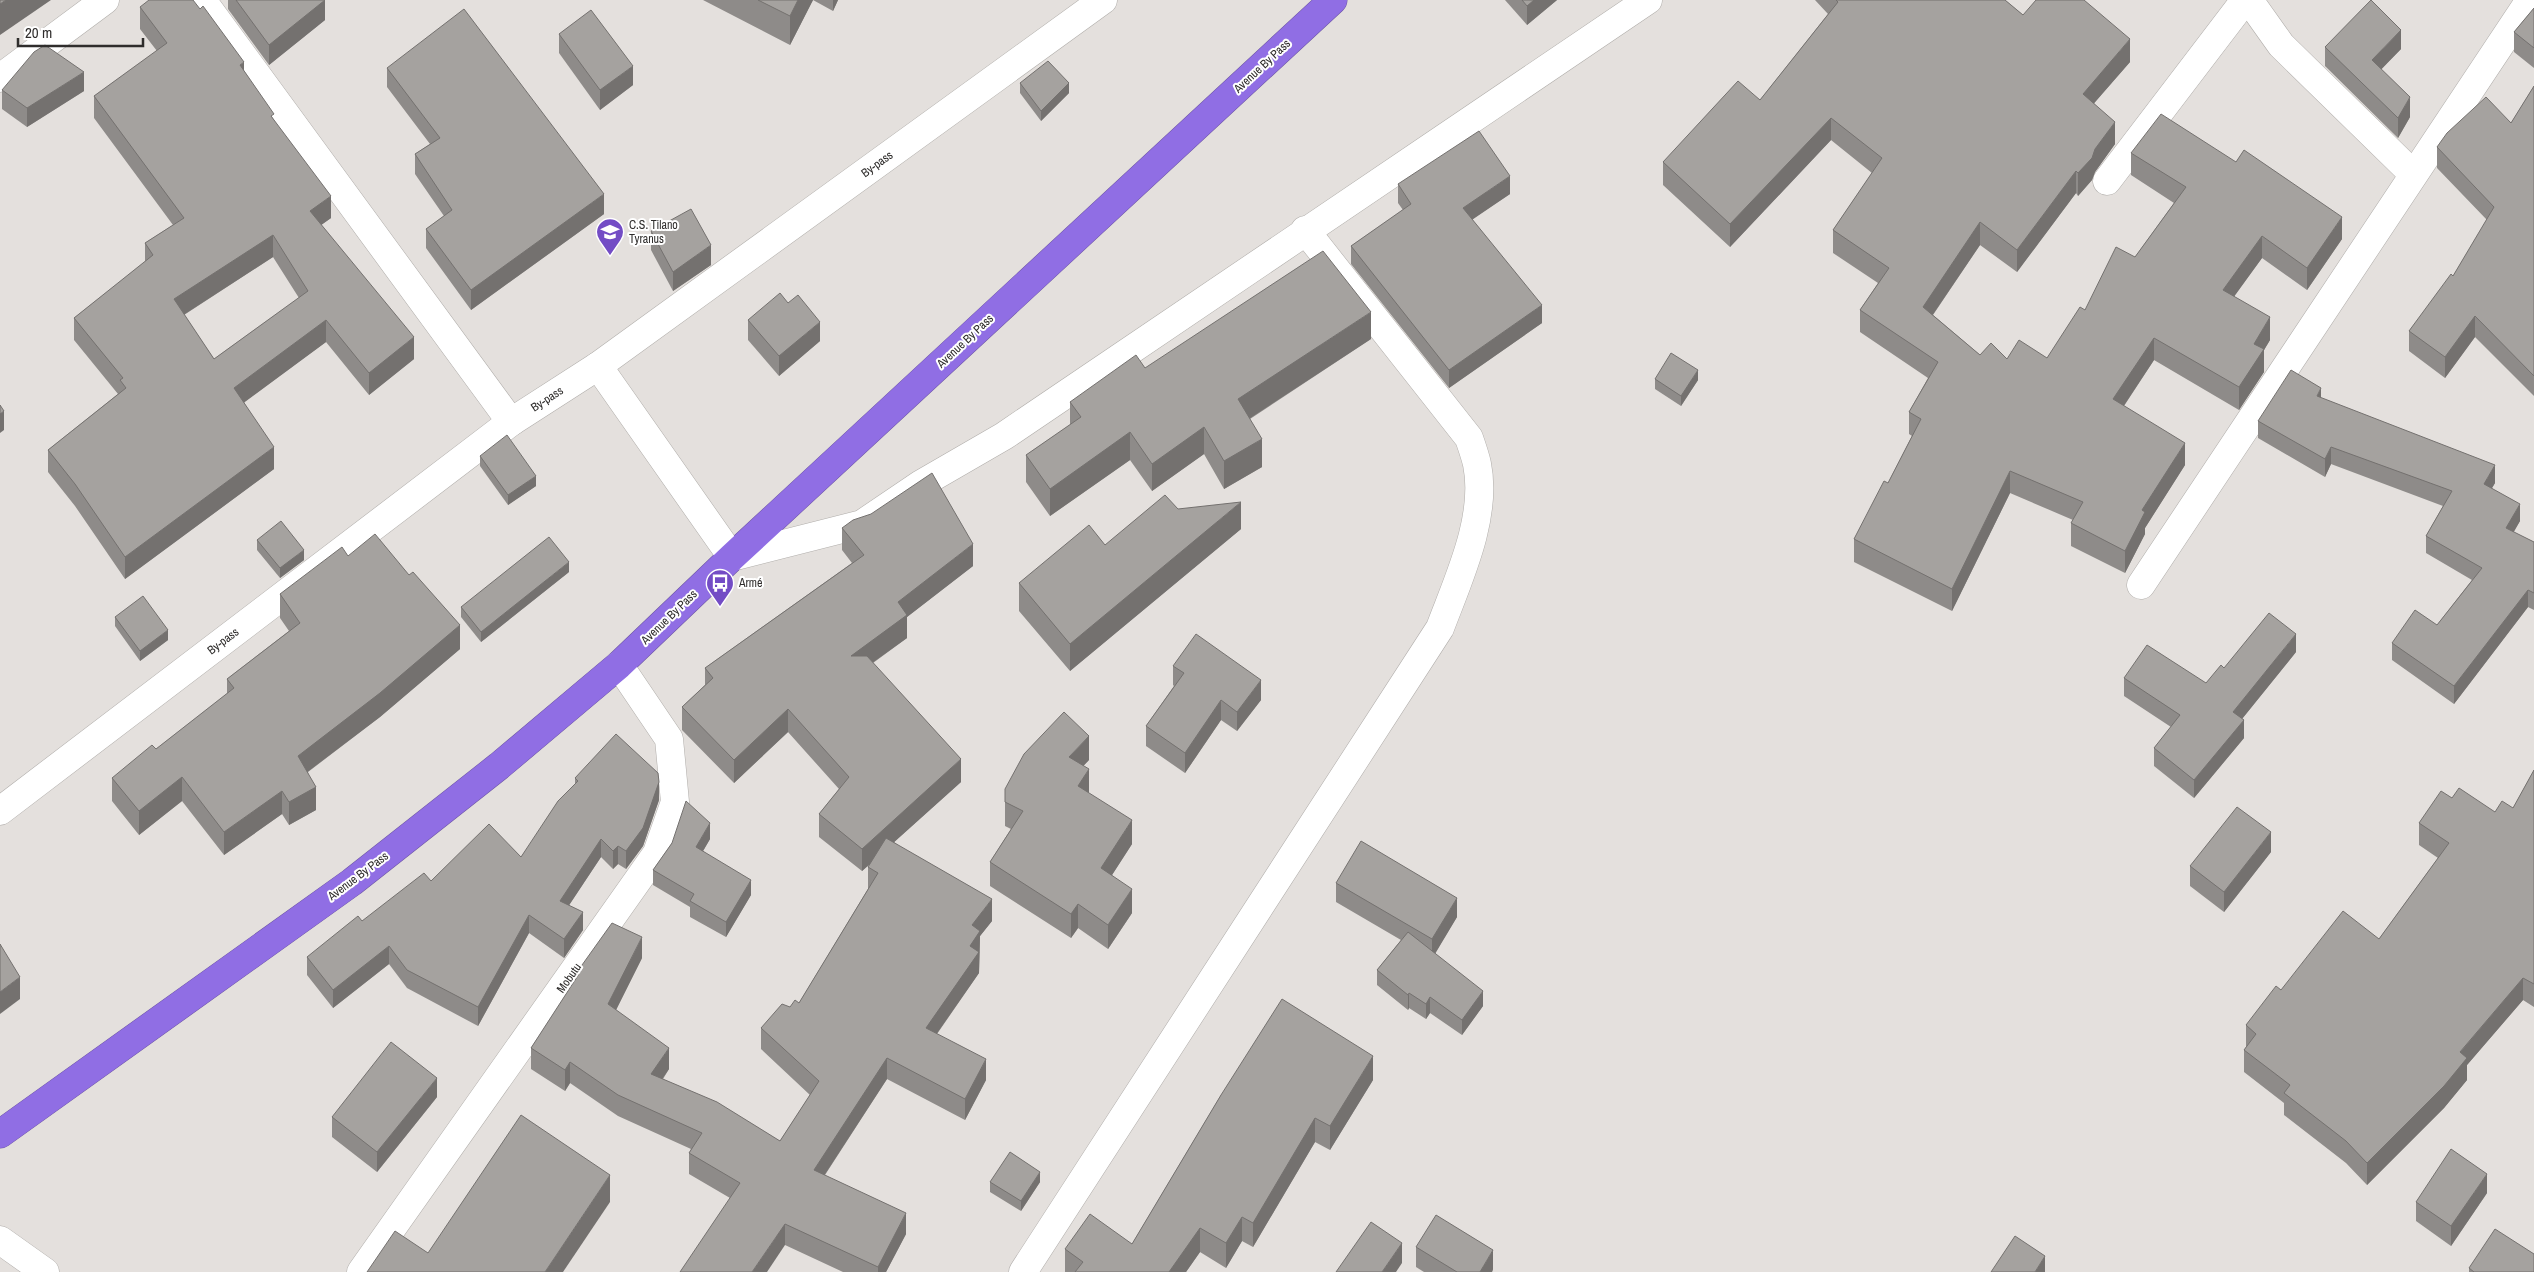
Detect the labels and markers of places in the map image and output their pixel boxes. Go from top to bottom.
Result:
school or university icon: C.S. Tilano Tyranus [595,217,625,256]
place label: C.S. Tilano Tyranus [629,217,678,247]
bus stop icon: Armé [705,568,735,607]
place label: Armé [738,575,763,591]

